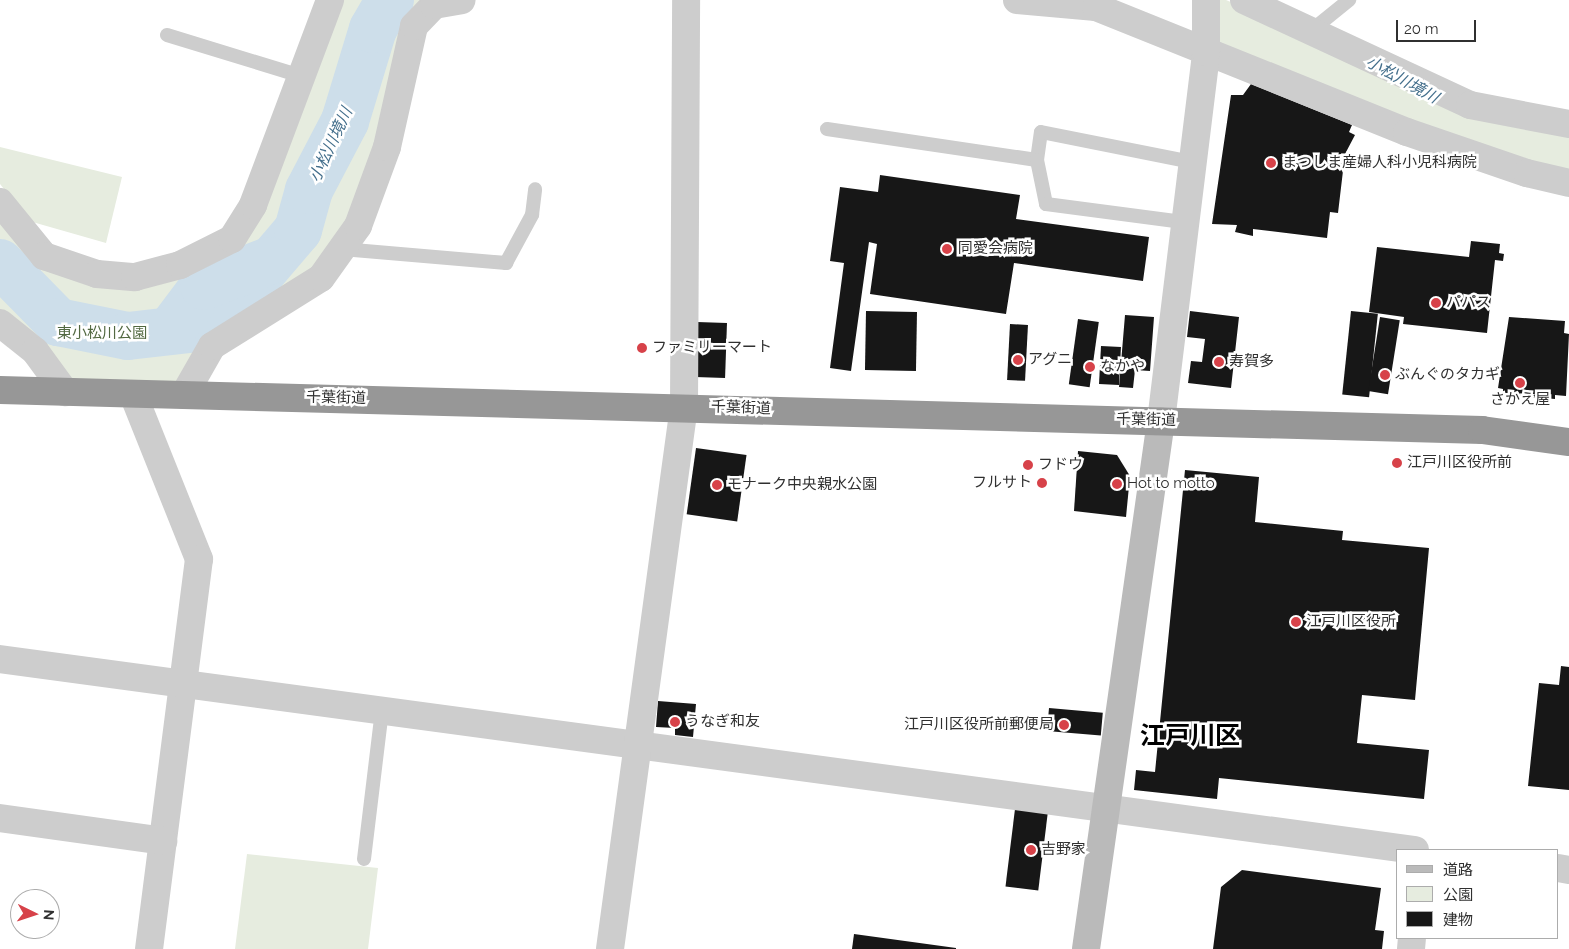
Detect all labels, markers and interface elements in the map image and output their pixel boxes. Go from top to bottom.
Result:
scale bar [1399,10,1479,42]
text: 20 m [1404,20,1439,38]
water label: 小松川境川 [1362,52,1442,108]
water label: 小松川境川 [305,105,357,185]
place label: まつしま産婦人科小児科病院 [1282,154,1477,172]
marker: まつしま産婦人科小児科病院 [1264,156,1278,170]
place label: 同愛会病院 [958,240,1033,258]
marker: 同愛会病院 [940,242,954,256]
place label: パパス [1446,294,1491,312]
marker: パパス [1430,297,1442,309]
park label: 東小松川公園 [57,325,147,343]
place label: ファミリーマート [652,339,772,357]
marker: ファミリーマート [636,342,648,354]
place label: アグニ [1028,351,1073,369]
place label: 寿賀多 [1229,353,1274,371]
marker: アグニ [1012,354,1024,366]
marker: 寿賀多 [1213,356,1225,368]
place label: なかや [1100,358,1145,376]
marker: なかや [1084,361,1096,373]
place label: ぶんぐのタカギ [1395,366,1500,384]
marker: ぶんぐのタカギ [1379,369,1391,381]
marker: さかえ屋 [1514,377,1526,389]
street label: 千葉街道 [306,388,366,408]
place label: さかえ屋 [1490,391,1550,409]
street label: 千葉街道 [711,398,771,418]
street label: 千葉街道 [1116,410,1176,430]
place label: 江戸川区役所前 [1407,454,1512,472]
place label: フドウ [1038,456,1083,474]
marker: 江戸川区役所前 [1391,457,1403,469]
marker: フドウ [1022,459,1034,471]
place label: フルサト [972,474,1032,492]
place label: Hot to motto [1127,475,1215,493]
place label: モナーク中央親水公園 [727,476,877,494]
marker: フルサト [1036,477,1048,489]
marker: Hot to motto [1111,478,1123,490]
marker: モナーク中央親水公園 [711,479,723,491]
place label: 江戸川区役所 [1306,613,1396,631]
marker: 江戸川区役所 [1290,616,1302,628]
place label: うなぎ和友 [685,713,760,731]
marker: うなぎ和友 [669,716,681,728]
place label: 江戸川区役所前郵便局 [904,716,1054,734]
marker: 江戸川区役所前郵便局 [1058,719,1070,731]
district label: 江戸川区 [1140,720,1240,750]
place label: 吉野家 [1041,841,1086,859]
marker: 吉野家 [1025,844,1037,856]
legend [1396,849,1559,939]
text: 道路 [1443,861,1473,879]
text: 公園 [1443,886,1473,904]
north arrow [10,889,60,939]
text: N [41,909,57,921]
text: 建物 [1443,911,1473,929]

